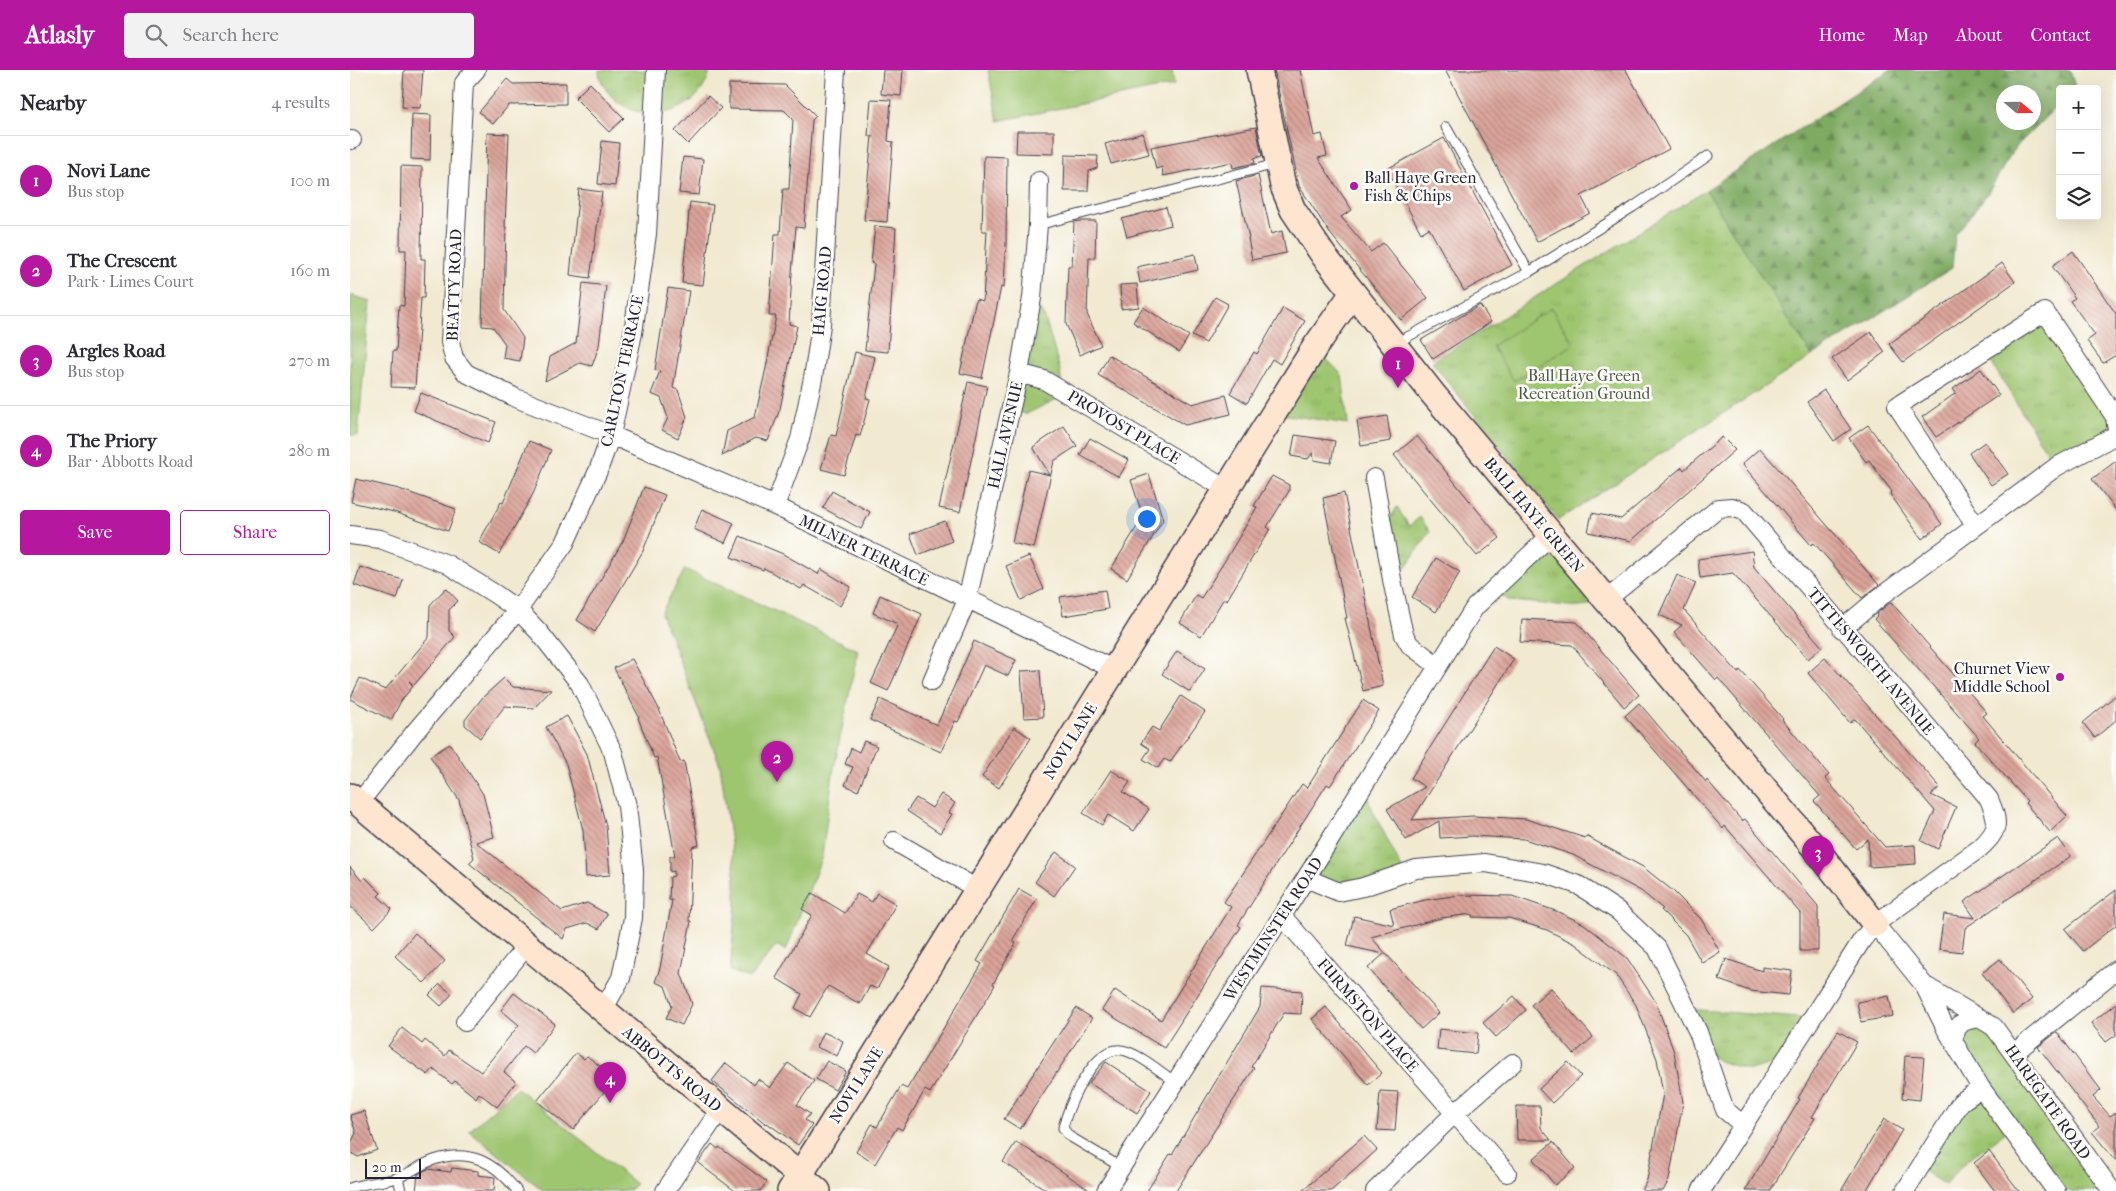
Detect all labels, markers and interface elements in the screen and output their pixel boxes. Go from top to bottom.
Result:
search box [124,13,474,58]
text: Atlasly [25,21,94,49]
icon: search [142,21,170,49]
text: Search here [182,24,279,46]
text: Home [1818,25,1865,46]
text: Map [1893,25,1928,46]
text: About [1956,25,2002,46]
text: Contact [2030,25,2091,46]
north arrow [1996,85,2041,130]
map controls [2056,85,2101,220]
button: + [2056,85,2101,130]
text: Nearby [20,91,86,115]
text: 4 results [272,93,330,112]
button: − [2056,130,2101,175]
text: Novi Lane [67,160,150,182]
place label: Ball Haye Green Fish & Chips [1364,168,1477,205]
text: 1 [33,171,39,190]
text: 100 m [290,171,330,190]
button: layers [2056,175,2101,220]
marker: Ball Haye Green Fish & Chips [1348,180,1360,192]
text: Bus stop [67,182,124,201]
street label: BEATTY ROAD [443,228,465,342]
street label: HAIG ROAD [809,245,835,337]
text: The Crescent [67,250,177,272]
text: 2 [32,261,40,280]
text: 160 m [290,261,330,280]
text: Park · Limes Court [67,272,194,291]
street label: CARLTON TERRACE [597,293,647,449]
text: Argles Road [67,340,165,362]
pin: 1 [1382,347,1414,388]
text: 3 [33,351,39,370]
text: 270 m [289,351,330,370]
text: Bus stop [67,362,124,381]
park label: Ball Haye Green Recreation Ground [1518,366,1650,403]
street label: HALL AVENUE [983,379,1027,491]
street label: PROVOST PLACE [1064,386,1184,468]
text: The Priory [67,430,157,452]
text: 4 [31,441,41,460]
text: 280 m [288,441,330,460]
text: Bar · Abbotts Road [67,452,193,471]
street label: BALL HAYE GREEN [1480,453,1588,577]
your location [1134,506,1160,532]
button: Save [20,510,170,555]
button: Share [180,510,330,555]
street label: MILNER TERRACE [796,510,932,590]
street label: TITTESWORTH AVENUE [1804,583,1938,739]
place label: Churnet View Middle School [1953,659,2051,696]
marker: Churnet View Middle School [2054,671,2066,683]
street label: NOVI LANE [1039,699,1101,783]
pin: 2 [761,741,793,782]
pin: 3 [1802,836,1834,877]
street label: WESTMINSTER ROAD [1219,854,1327,1005]
street label: FURMSTON PLACE [1313,954,1423,1076]
street label: ABBOTTS ROAD [618,1021,725,1116]
street label: HAREGATE ROAD [2001,1041,2095,1163]
street label: NOVI LANE [825,1043,887,1127]
pin: 4 [594,1062,626,1103]
scale bar [365,1156,421,1179]
text: 20 m [372,1159,402,1176]

